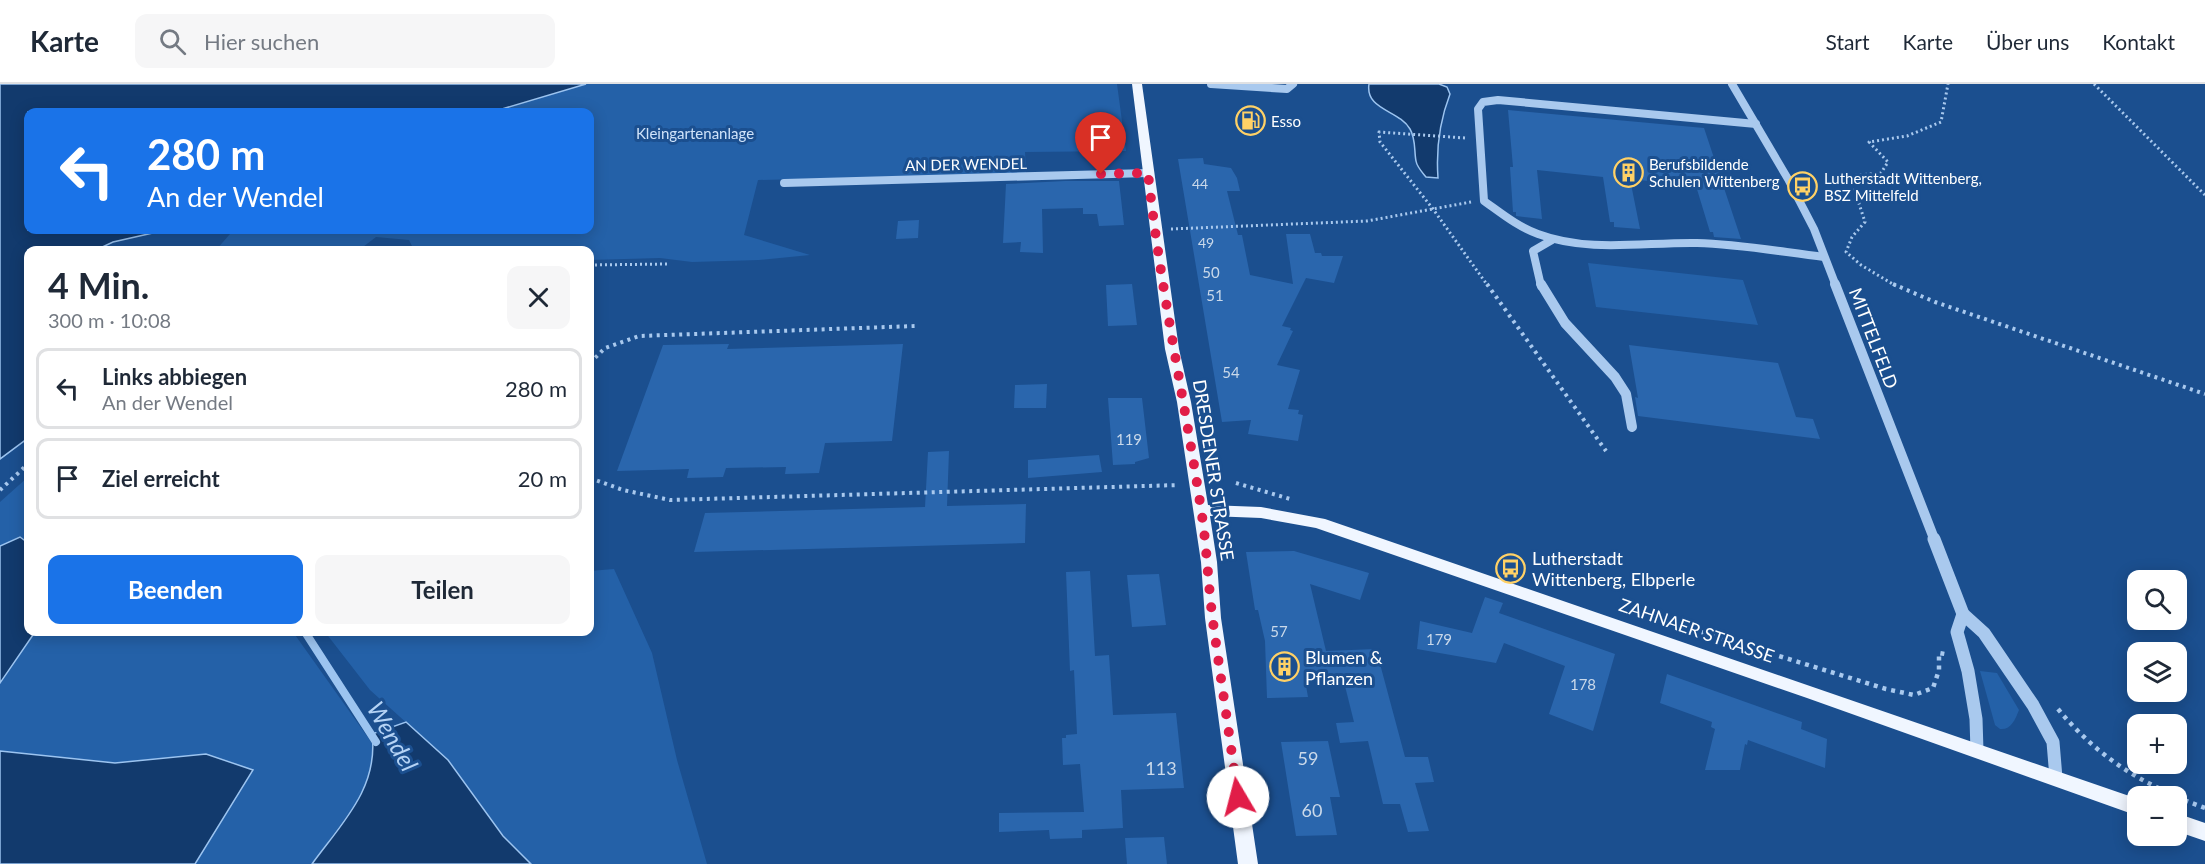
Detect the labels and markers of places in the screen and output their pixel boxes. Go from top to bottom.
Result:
fuel station icon: Esso [1234,105,1266,137]
pin [1075,112,1126,174]
place label: Esso [1271,112,1301,130]
place label: Berufsbildende Schulen Wittenberg [1649,155,1780,190]
building icon: Berufsbildende Schulen Wittenberg [1612,157,1644,189]
place label: Lutherstadt Wittenberg, BSZ Mittelfeld [1824,169,1982,204]
bus stop icon: Lutherstadt Wittenberg, BSZ Mittelfeld [1787,171,1819,203]
place label: Lutherstadt Wittenberg, Elbperle [1532,547,1695,590]
bus stop icon: Lutherstadt Wittenberg, Elbperle [1495,552,1527,584]
place label: Blumen & Pflanzen [1305,646,1383,689]
building icon: Blumen & Pflanzen [1268,651,1300,683]

